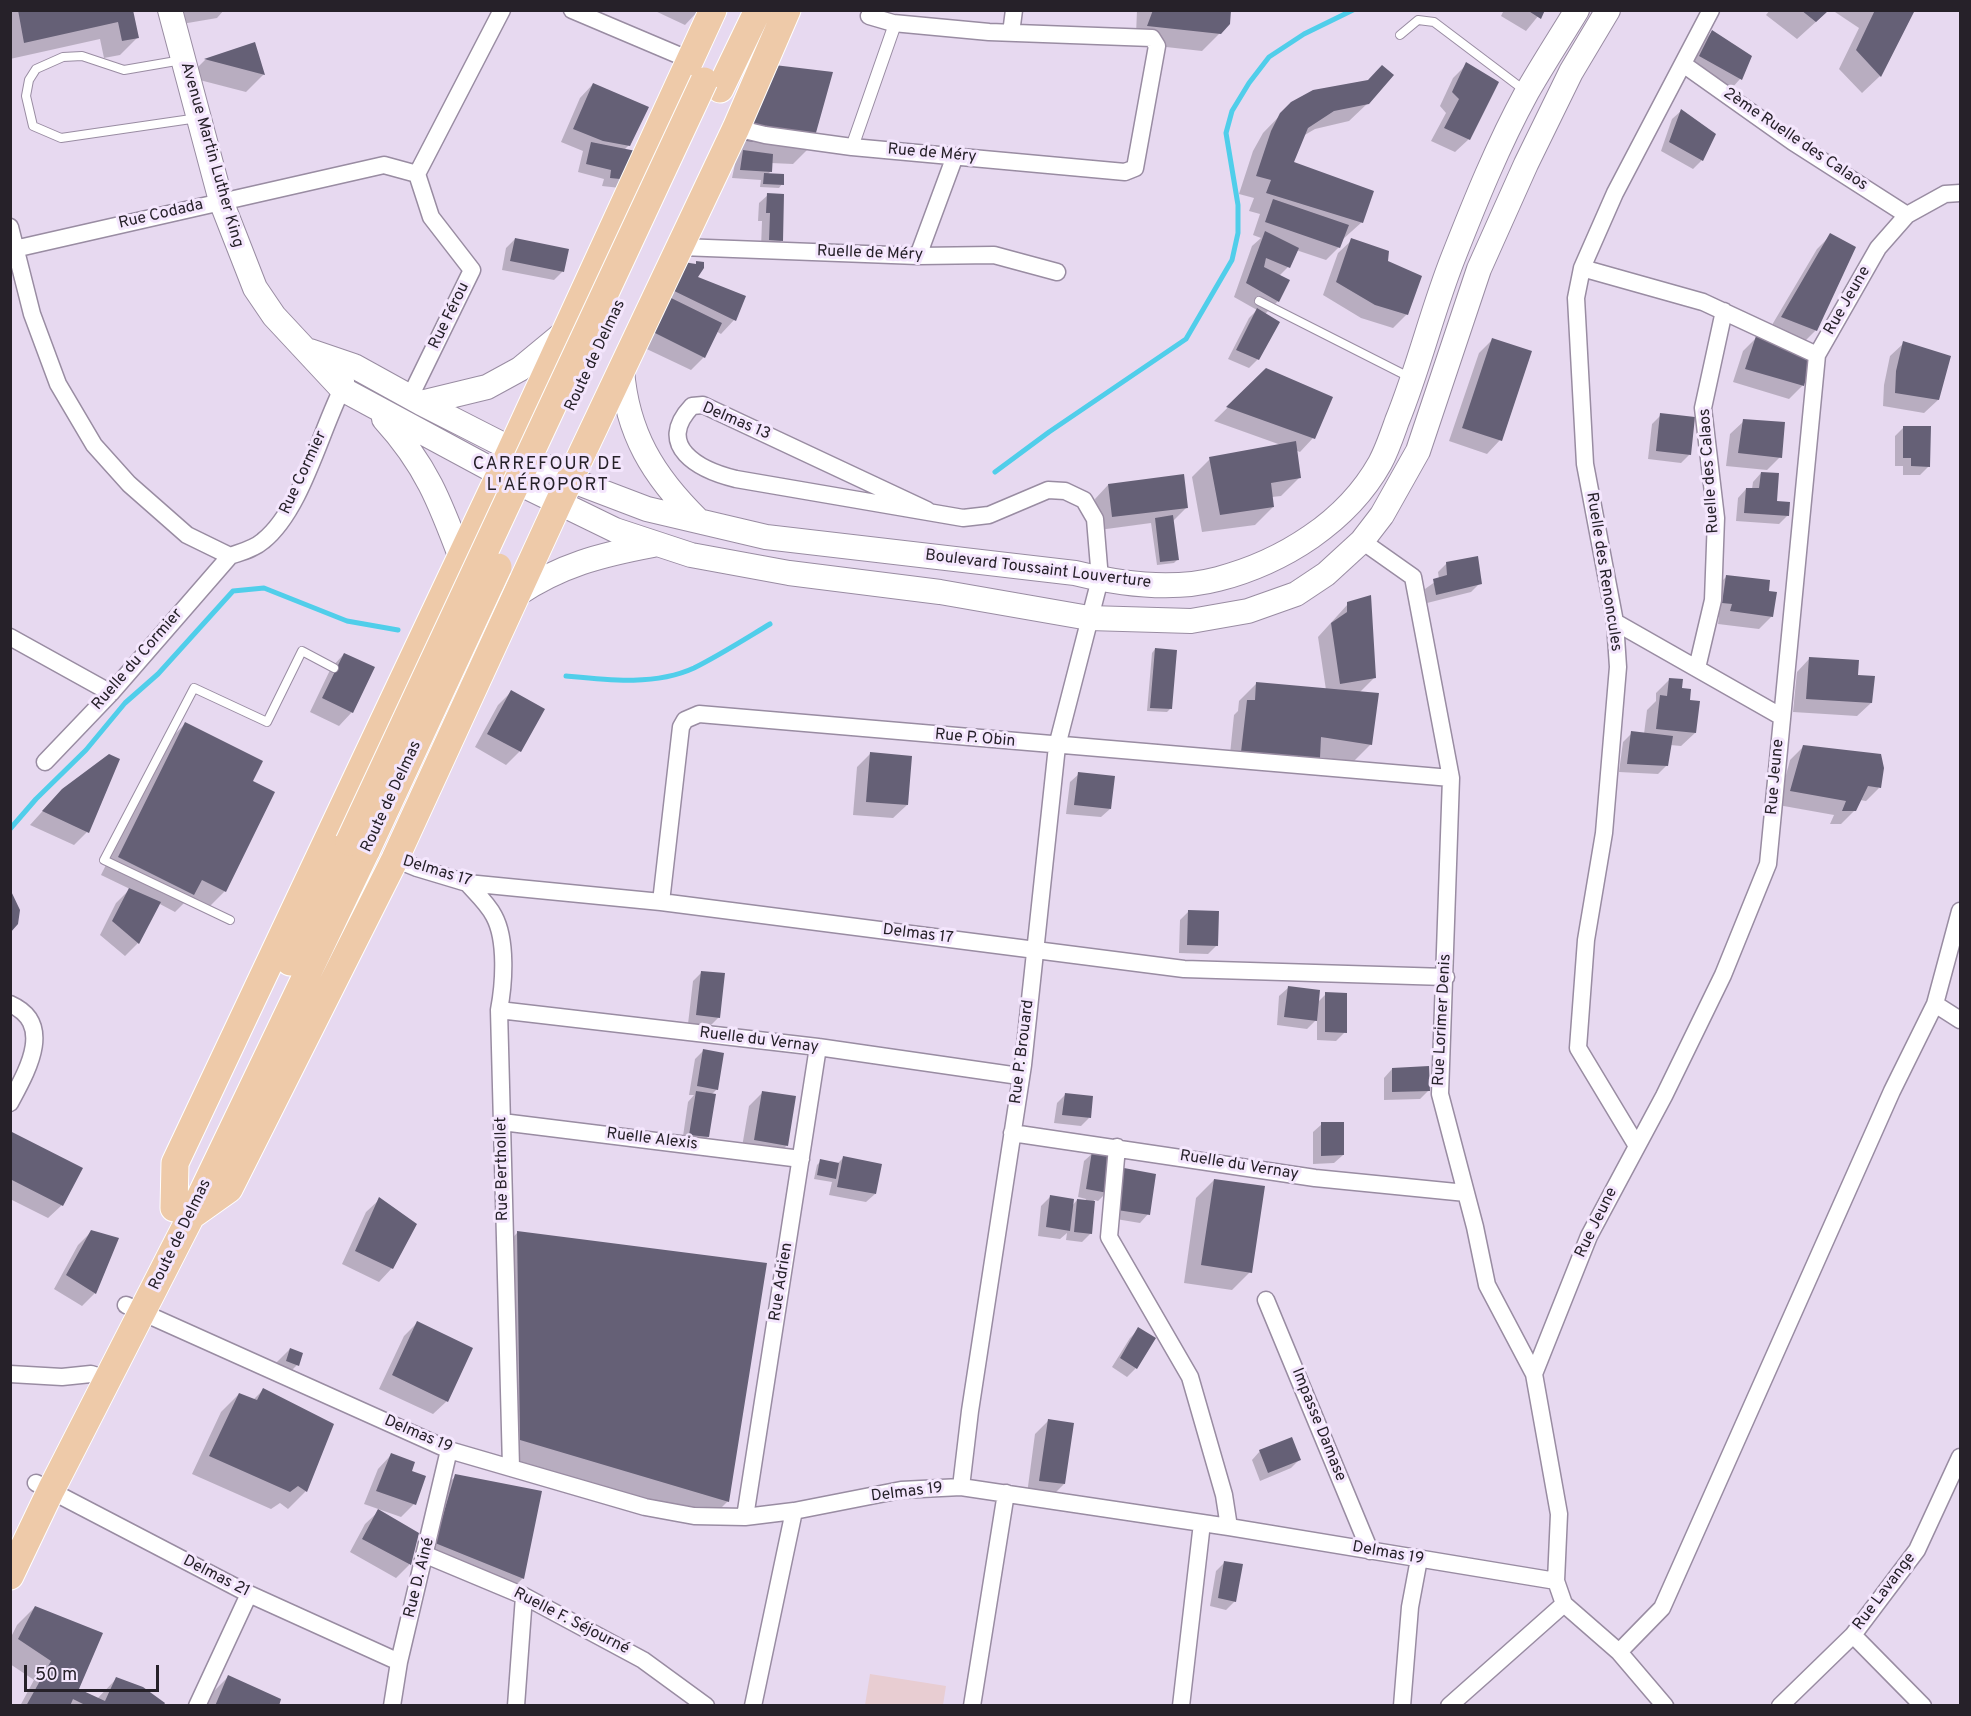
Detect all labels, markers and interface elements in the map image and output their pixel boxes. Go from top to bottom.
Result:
street label: Avenue Martin Luther King [175,60,247,250]
street label: 2ème Ruelle des Calaos [1719,85,1871,195]
street label: Rue de Méry [887,141,977,167]
street label: Rue Codada [117,196,205,234]
street label: Ruelle de Méry [817,243,923,265]
street label: Rue Jeune [1821,263,1875,339]
street label: Rue Férou [426,280,474,352]
street label: Route de Delmas [562,297,630,415]
street label: Delmas 13 [699,399,773,445]
street label: Ruelle des Calaos [1696,408,1724,534]
street label: Rue Cormier [276,428,332,518]
district label: CARREFOUR DE L'AÉROPORT [473,454,623,496]
street label: Ruelle des Renoncules [1581,491,1625,653]
street label: Boulevard Toussaint Louverture [924,547,1152,593]
street label: Ruelle du Cormier [89,605,187,715]
street label: Rue P. Obin [934,726,1016,752]
street label: Route de Delmas [358,738,426,856]
street label: Rue Jeune [1763,738,1789,816]
street label: Delmas 17 [400,852,474,892]
street label: Delmas 17 [882,921,954,949]
street label: Rue Lorimer Denis [1430,953,1456,1087]
street label: Rue P. Brouard [1007,999,1039,1105]
street label: Ruelle du Vernay [698,1024,820,1058]
street label: Rue Berthollet [492,1117,514,1221]
street label: Ruelle Alexis [605,1125,699,1155]
street label: Ruelle du Vernay [1178,1147,1300,1185]
street label: Route de Delmas [146,1176,216,1294]
street label: Rue Jeune [1572,1185,1622,1261]
street label: Rue Adrien [766,1241,798,1323]
street label: Impasse Damase [1287,1366,1349,1484]
street label: Delmas 19 [381,1412,455,1458]
street label: Delmas 19 [870,1479,944,1507]
street label: Rue D. Ainé [401,1536,439,1620]
street label: Delmas 19 [1351,1538,1425,1570]
street label: Rue Lavange [1850,1549,1920,1635]
street label: Delmas 21 [179,1552,253,1602]
street label: Ruelle F. Séjourné [510,1584,632,1660]
scale bar [27,1653,162,1691]
text: 50 m [35,1664,77,1687]

